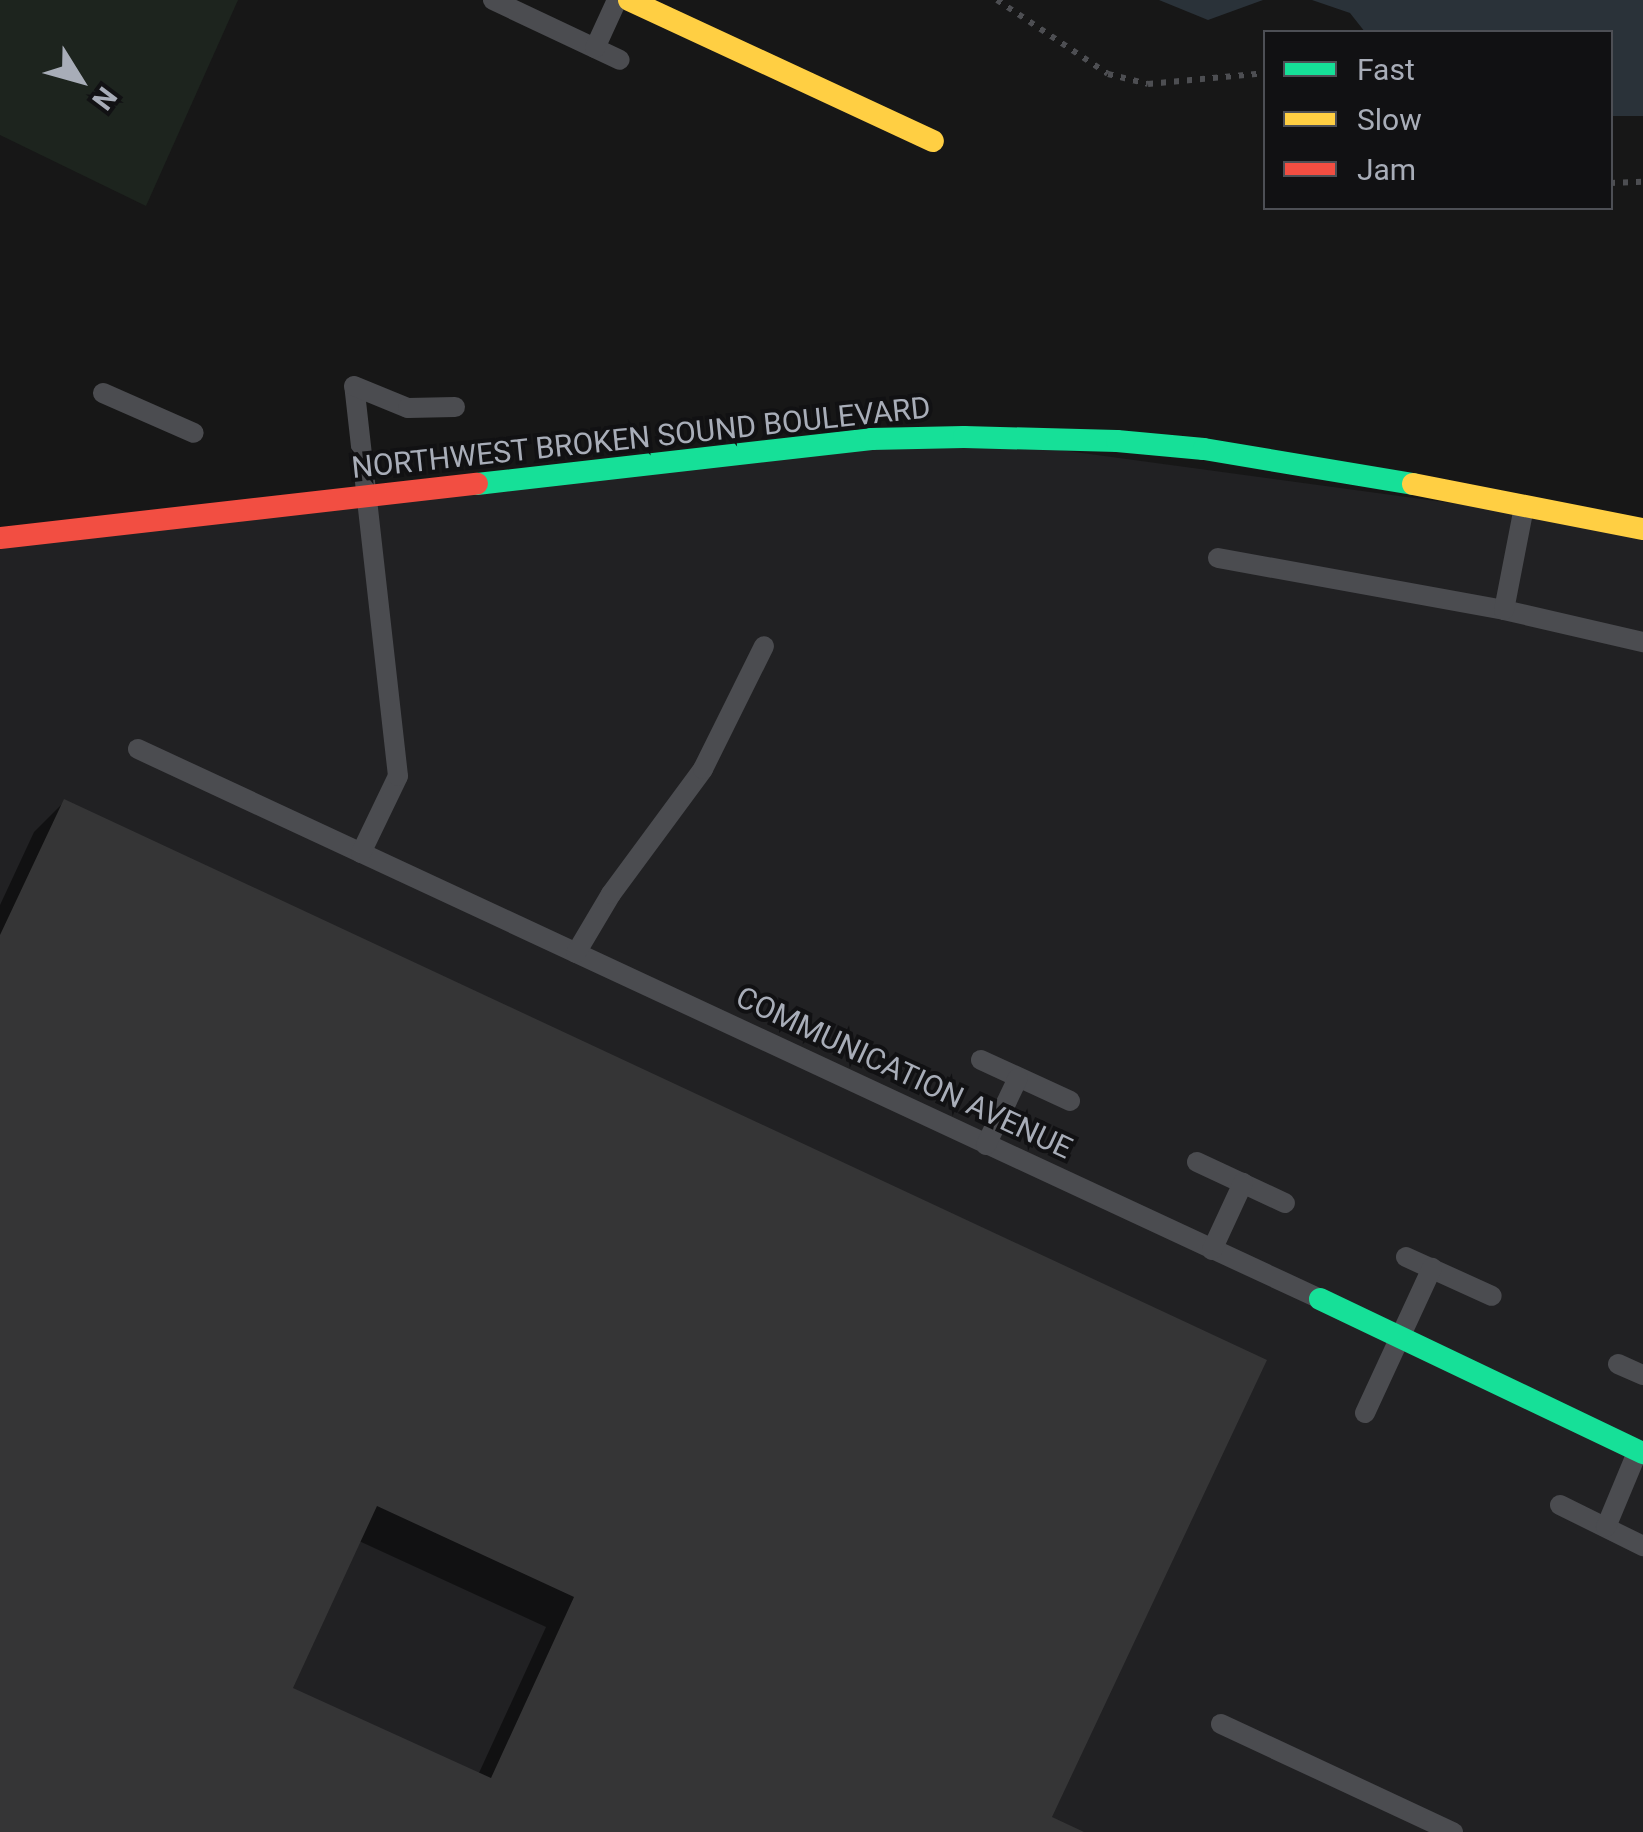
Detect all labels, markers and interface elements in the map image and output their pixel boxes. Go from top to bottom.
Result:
north arrow [30,30,130,130]
legend [1263,30,1613,210]
text: Fast [1357,52,1415,87]
text: N [85,81,123,116]
text: Slow [1357,102,1422,137]
text: Jam [1357,152,1416,187]
street label: NORTHWEST BROKEN SOUND BOULEVARD [350,390,932,486]
street label: COMMUNICATION AVENUE [730,979,1078,1167]

